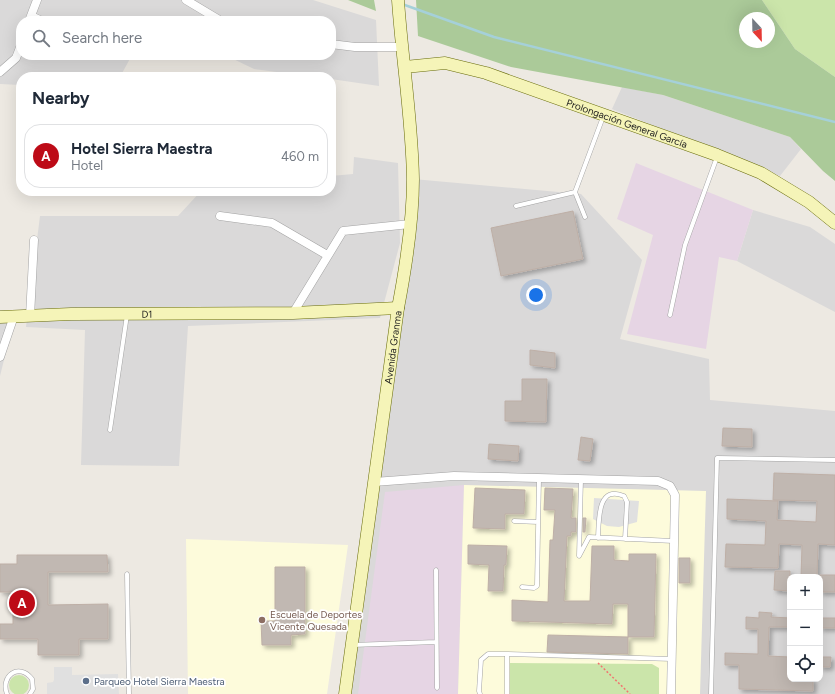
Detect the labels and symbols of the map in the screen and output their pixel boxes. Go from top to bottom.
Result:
north arrow [739,12,775,48]
street label: Prolongación General García [565,96,689,151]
your location [526,285,546,305]
street label: D1 [141,308,152,321]
street label: Avenida Granma [382,310,405,385]
pin: A [9,588,35,618]
place label: Escuela de Deportes Vicente Quesada [270,608,362,633]
marker: Escuela de Deportes Vicente Quesada [257,615,267,625]
place label: Parqueo Hotel Sierra Maestra [94,675,225,688]
marker: Parqueo Hotel Sierra Maestra [81,676,91,686]

